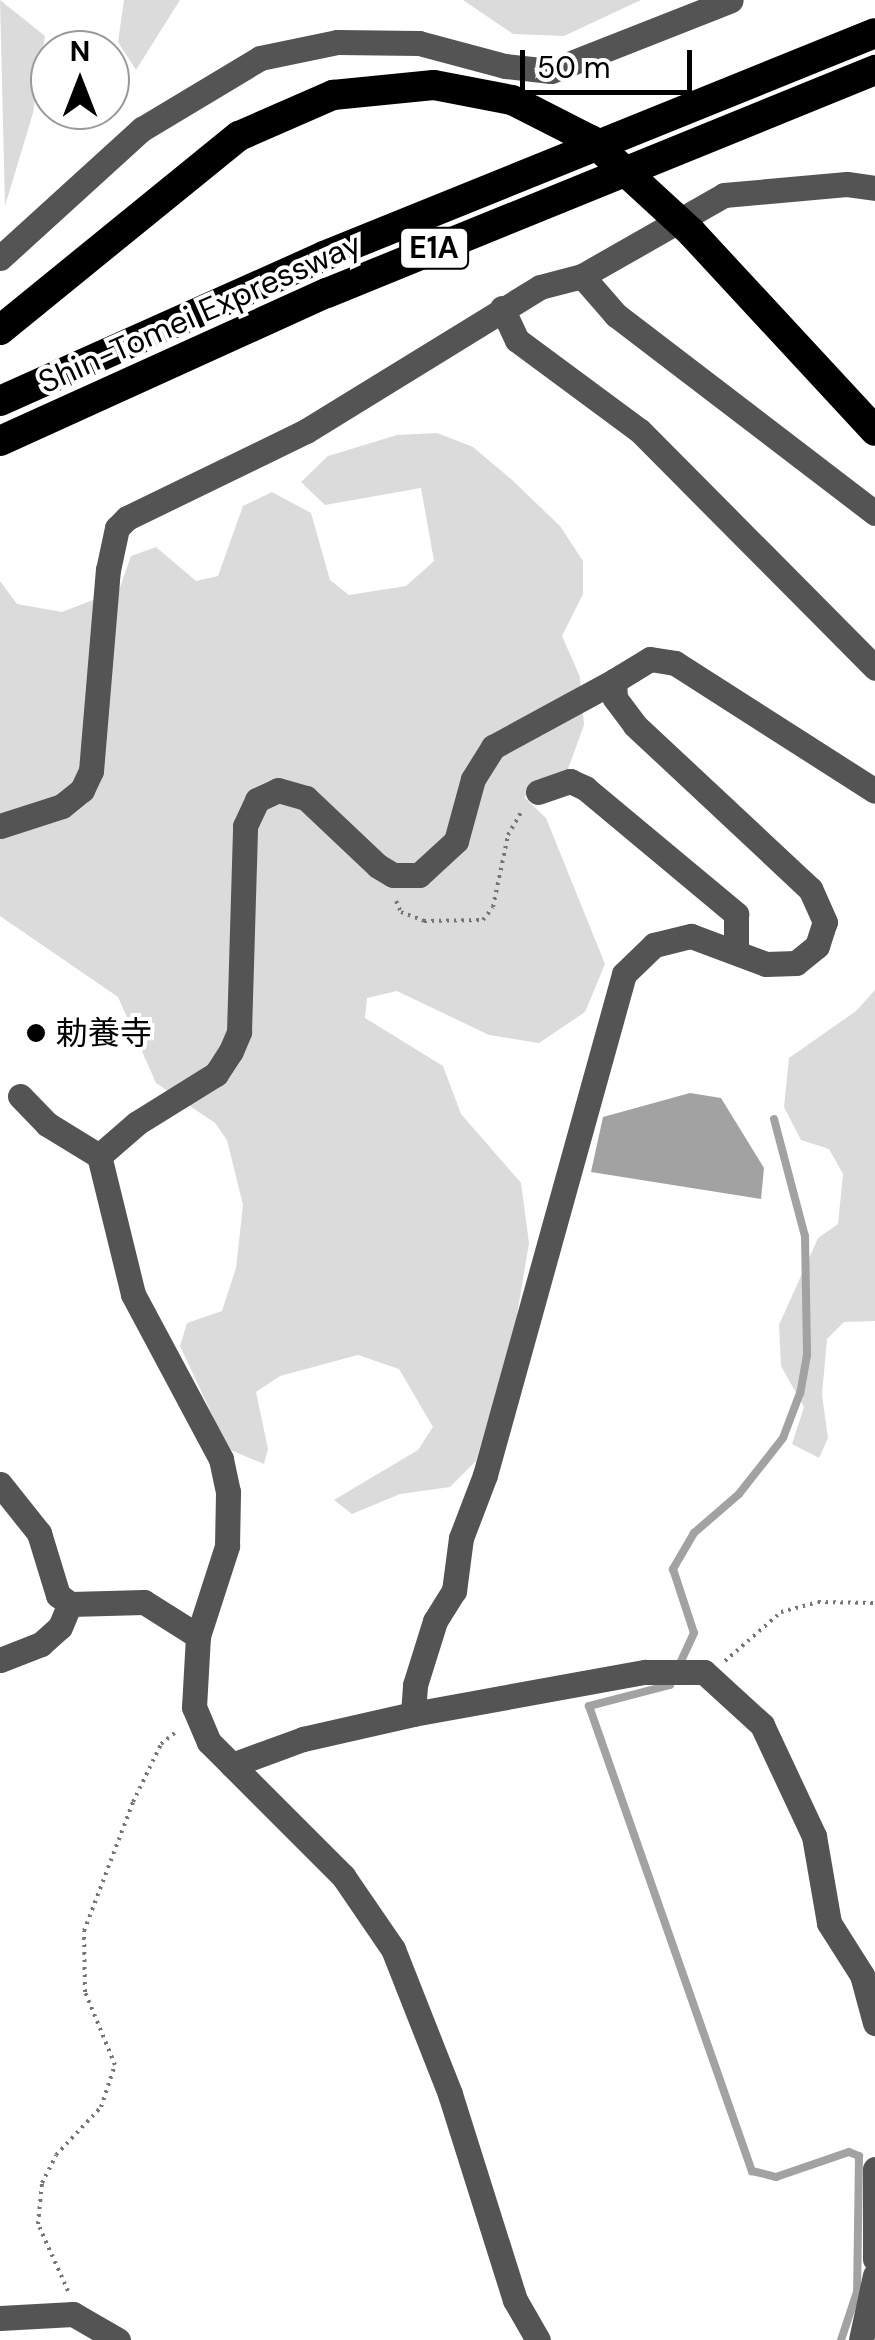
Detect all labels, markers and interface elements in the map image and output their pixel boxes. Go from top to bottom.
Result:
north arrow [30,30,130,130]
scale bar [525,30,698,92]
text: N [70,33,90,70]
text: 50 m [537,48,611,87]
road number: E1A [399,223,469,273]
street label: Shin-Tomei Expressway [33,224,367,402]
place label: 勅養寺 [56,1014,152,1052]
marker: 勅養寺 [25,1022,47,1044]

